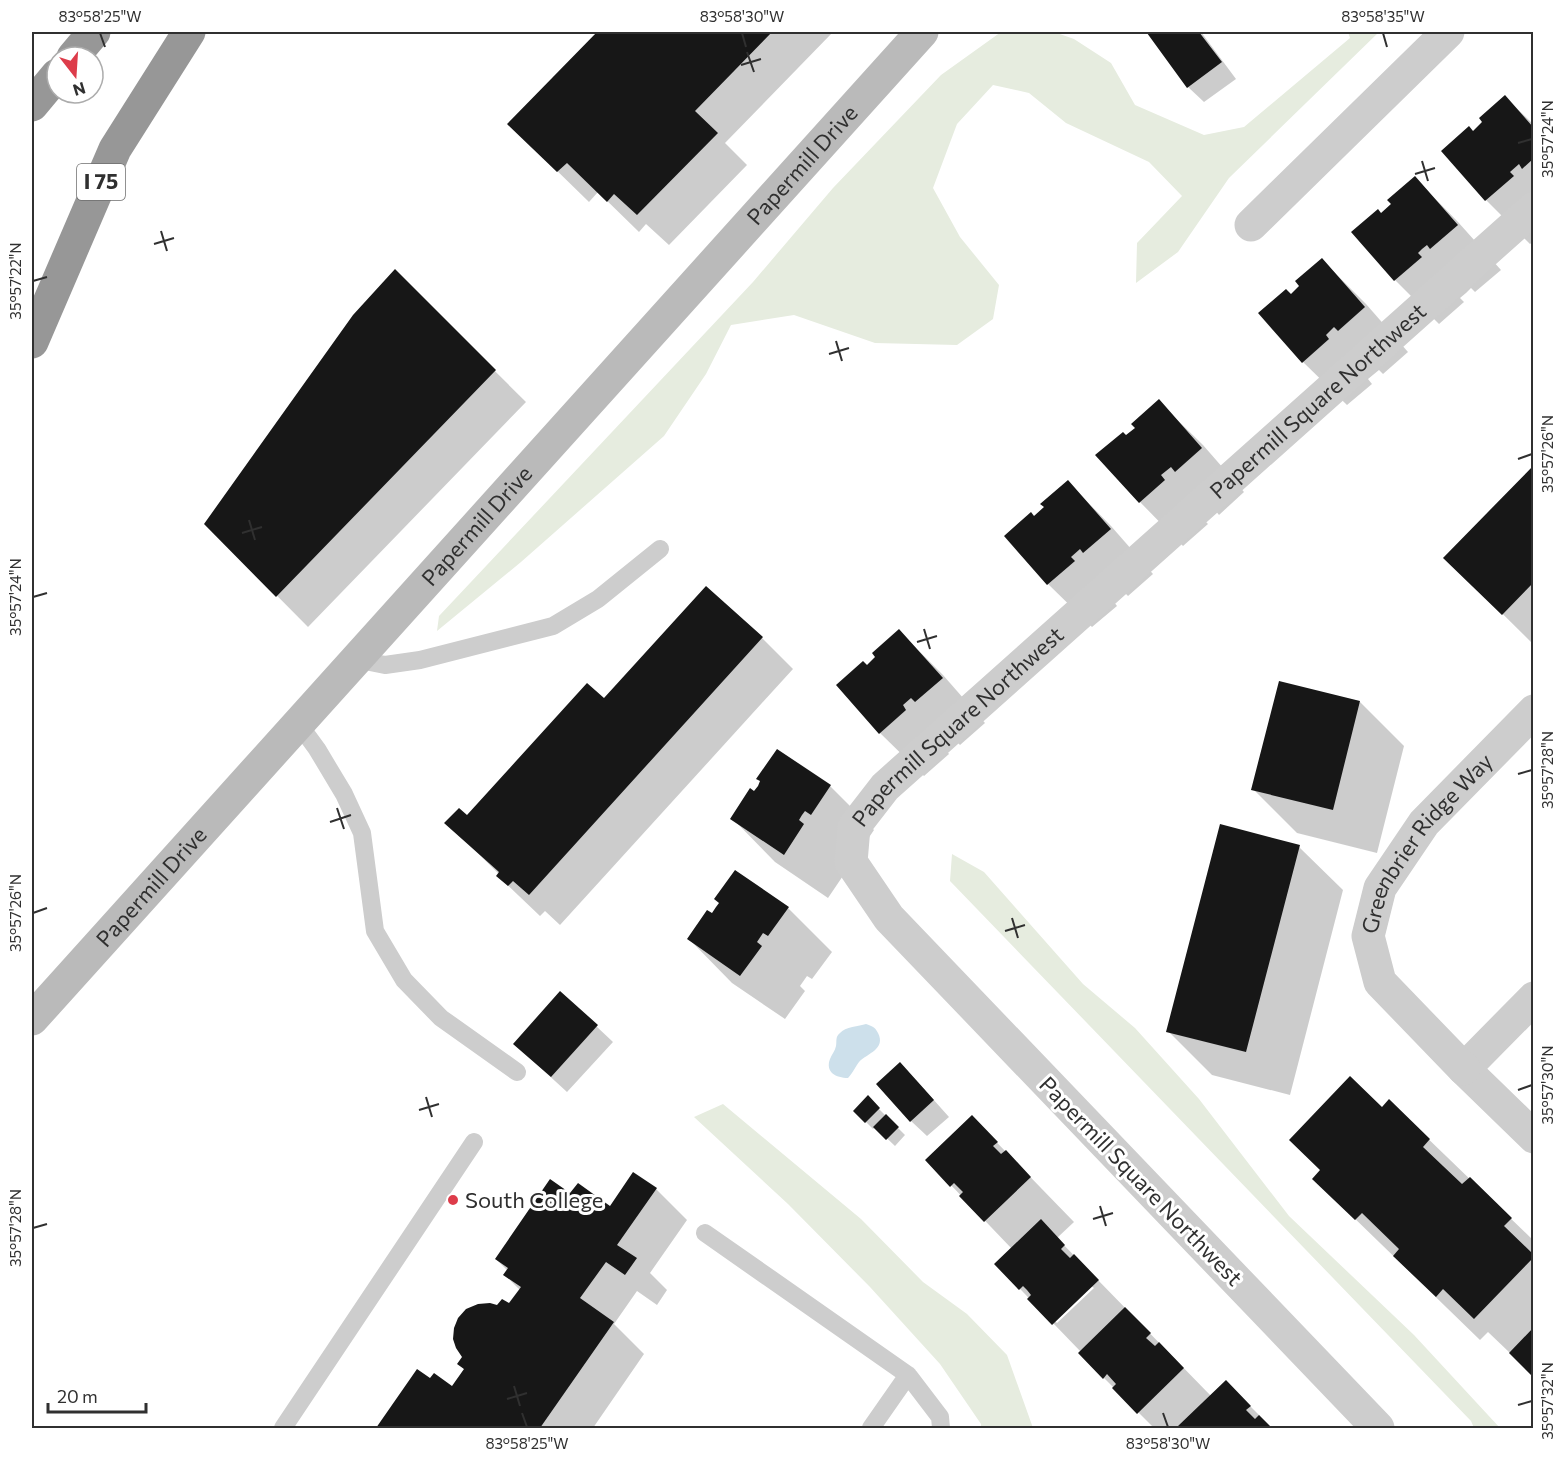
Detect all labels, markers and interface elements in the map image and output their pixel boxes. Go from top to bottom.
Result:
text: 83°58'25"W [58,7,142,25]
text: 83°58'30"W [700,7,784,25]
text: 83°58'35"W [1341,7,1425,25]
north arrow [45,45,105,105]
text: N [71,79,88,101]
street label: Papermill Drive [741,99,863,230]
text: 35°57'24"N [1538,100,1556,178]
road number: I 75 [77,164,125,200]
text: 35°57'22"N [6,242,24,320]
street label: Papermill Square Northwest [1204,297,1431,504]
text: 35°57'26"N [1538,415,1556,493]
street label: Papermill Drive [415,460,537,591]
text: 35°57'24"N [6,558,24,636]
street label: Papermill Square Northwest [846,621,1069,832]
text: 35°57'28"N [1538,731,1556,809]
street label: Greenbrier Ridge Way [1355,747,1498,936]
street label: Papermill Drive [90,821,212,952]
text: 35°57'26"N [6,874,24,952]
text: 35°57'30"N [1538,1045,1556,1125]
street label: Papermill Square Northwest [1034,1070,1248,1291]
place label: South College [465,1186,603,1213]
text: 35°57'28"N [6,1189,24,1267]
marker: South College [446,1193,460,1207]
text: 35°57'32"N [1538,1362,1556,1440]
scale bar [48,1376,146,1414]
text: 20 m [57,1385,98,1407]
text: 83°58'25"W [485,1434,569,1452]
text: 83°58'30"W [1126,1434,1210,1452]

